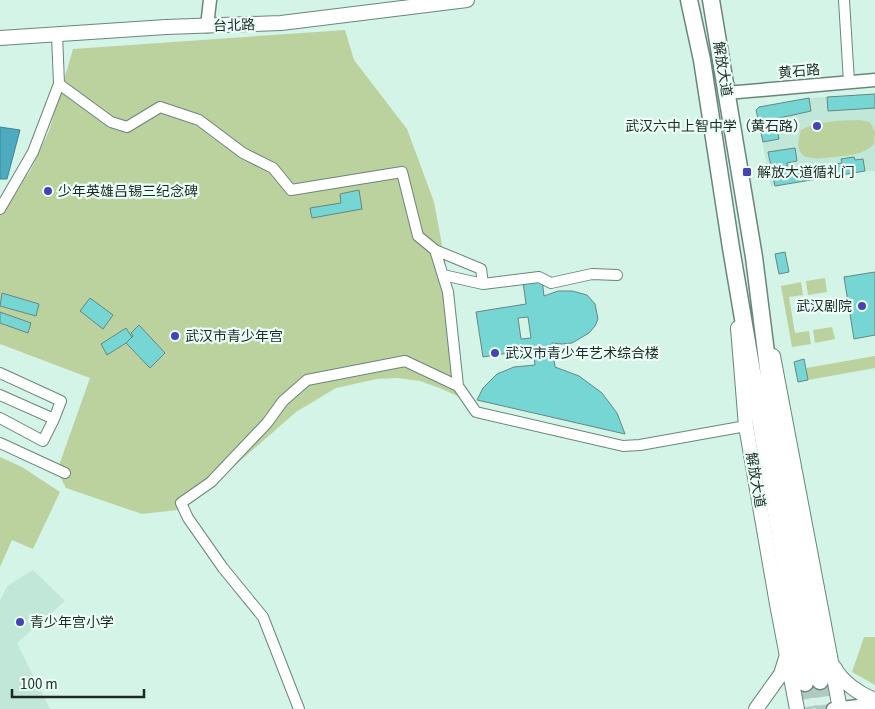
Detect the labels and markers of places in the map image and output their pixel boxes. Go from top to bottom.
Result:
place label: 武汉六中上智中学（黄石路） [625,117,807,137]
marker: 武汉六中上智中学（黄石路） [811,120,823,132]
place label: 解放大道循礼门 [757,163,855,183]
marker: 解放大道循礼门 [741,166,753,178]
place label: 少年英雄吕锡三纪念碑 [58,182,198,202]
marker: 少年英雄吕锡三纪念碑 [42,185,54,197]
place label: 武汉剧院 [796,297,852,317]
marker: 武汉剧院 [856,300,868,312]
place label: 武汉市青少年宫 [185,327,283,347]
marker: 武汉市青少年宫 [169,330,181,342]
place label: 武汉市青少年艺术综合楼 [505,344,659,364]
marker: 武汉市青少年艺术综合楼 [489,347,501,359]
place label: 青少年宫小学 [30,613,114,633]
marker: 青少年宫小学 [14,616,26,628]

